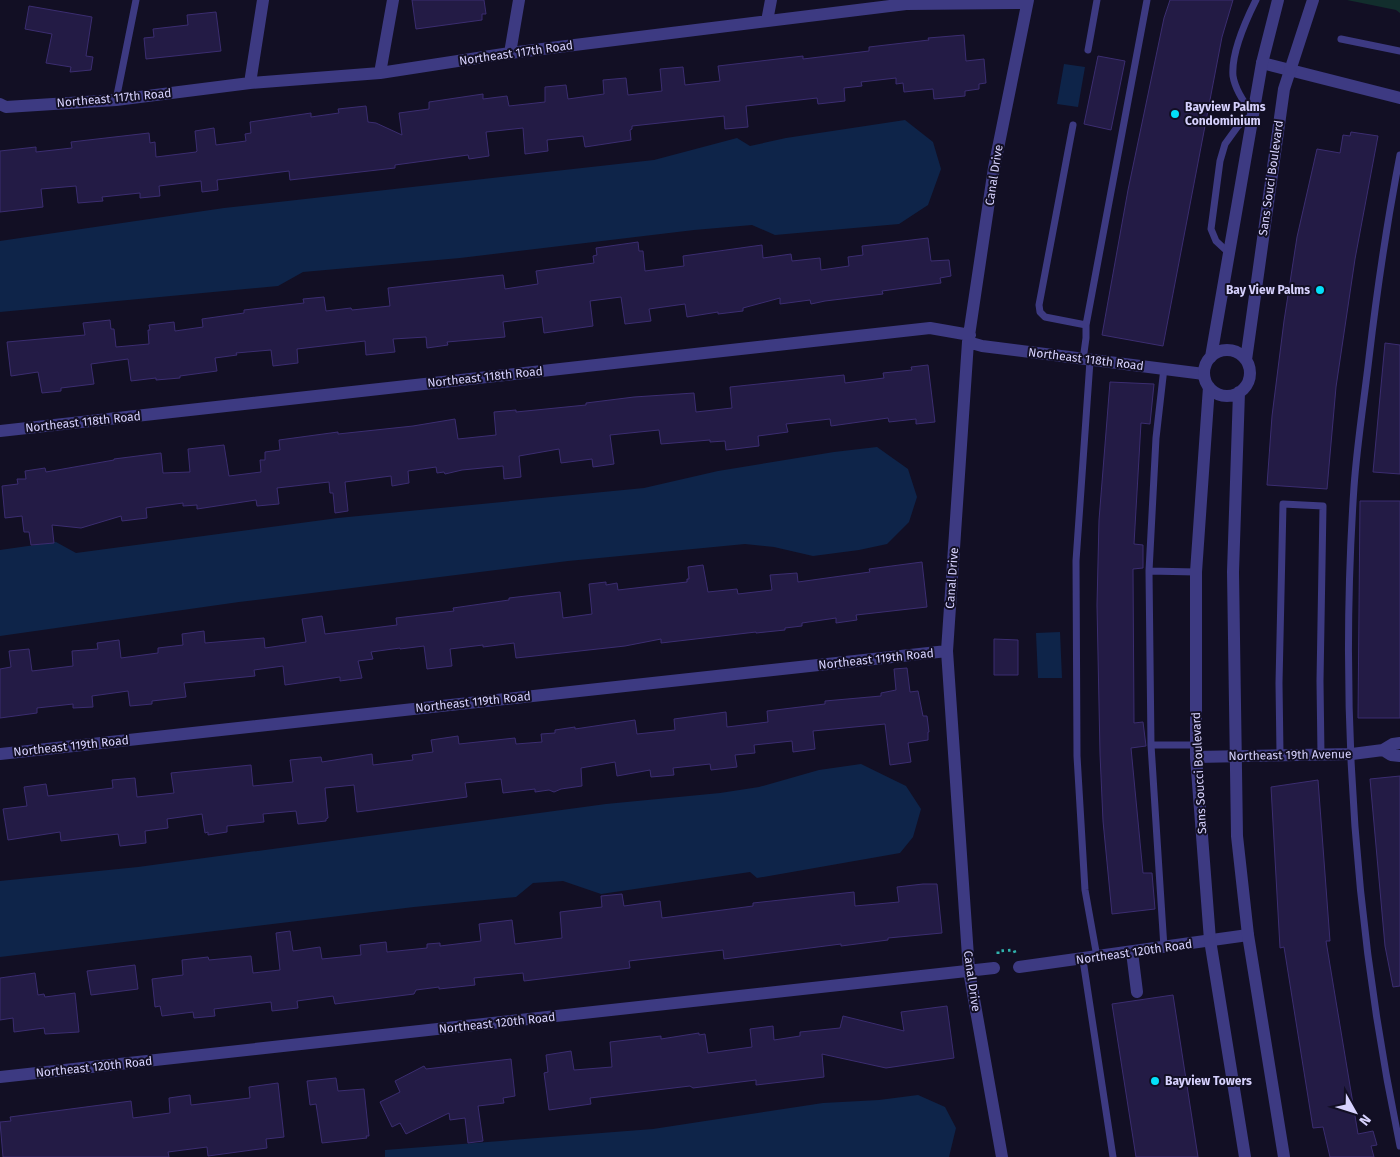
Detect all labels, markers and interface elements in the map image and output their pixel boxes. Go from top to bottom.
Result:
street label: Northeast 117th Road [458,38,574,68]
street label: Northeast 117th Road [56,86,172,110]
place label: Bayview Palms Condominium [1185,100,1266,128]
marker: Bayview Palms Condominium [1169,108,1181,120]
street label: Sans Souci Boulevard [1256,119,1286,237]
street label: Canal Drive [982,144,1006,206]
place label: Bay View Palms [1226,283,1310,297]
marker: Bay View Palms [1314,284,1326,296]
street label: Northeast 118th Road [1027,345,1145,373]
street label: Northeast 118th Road [426,364,544,390]
street label: Northeast 118th Road [24,409,142,435]
street label: Canal Drive [943,547,961,609]
street label: Northeast 119th Road [818,646,934,672]
street label: Northeast 119th Road [415,689,531,715]
street label: Sans Soucci Boulevard [1189,712,1209,834]
street label: Northeast 119th Road [13,733,129,759]
street label: Northeast 19th Avenue [1228,747,1352,763]
street label: Northeast 120th Road [1075,937,1193,967]
street label: Canal Drive [961,950,983,1012]
street label: Northeast 120th Road [438,1010,556,1036]
street label: Northeast 120th Road [35,1054,153,1080]
place label: Bayview Towers [1165,1074,1252,1088]
marker: Bayview Towers [1149,1075,1161,1087]
north arrow [1330,1087,1380,1137]
text: N [1355,1111,1374,1129]

